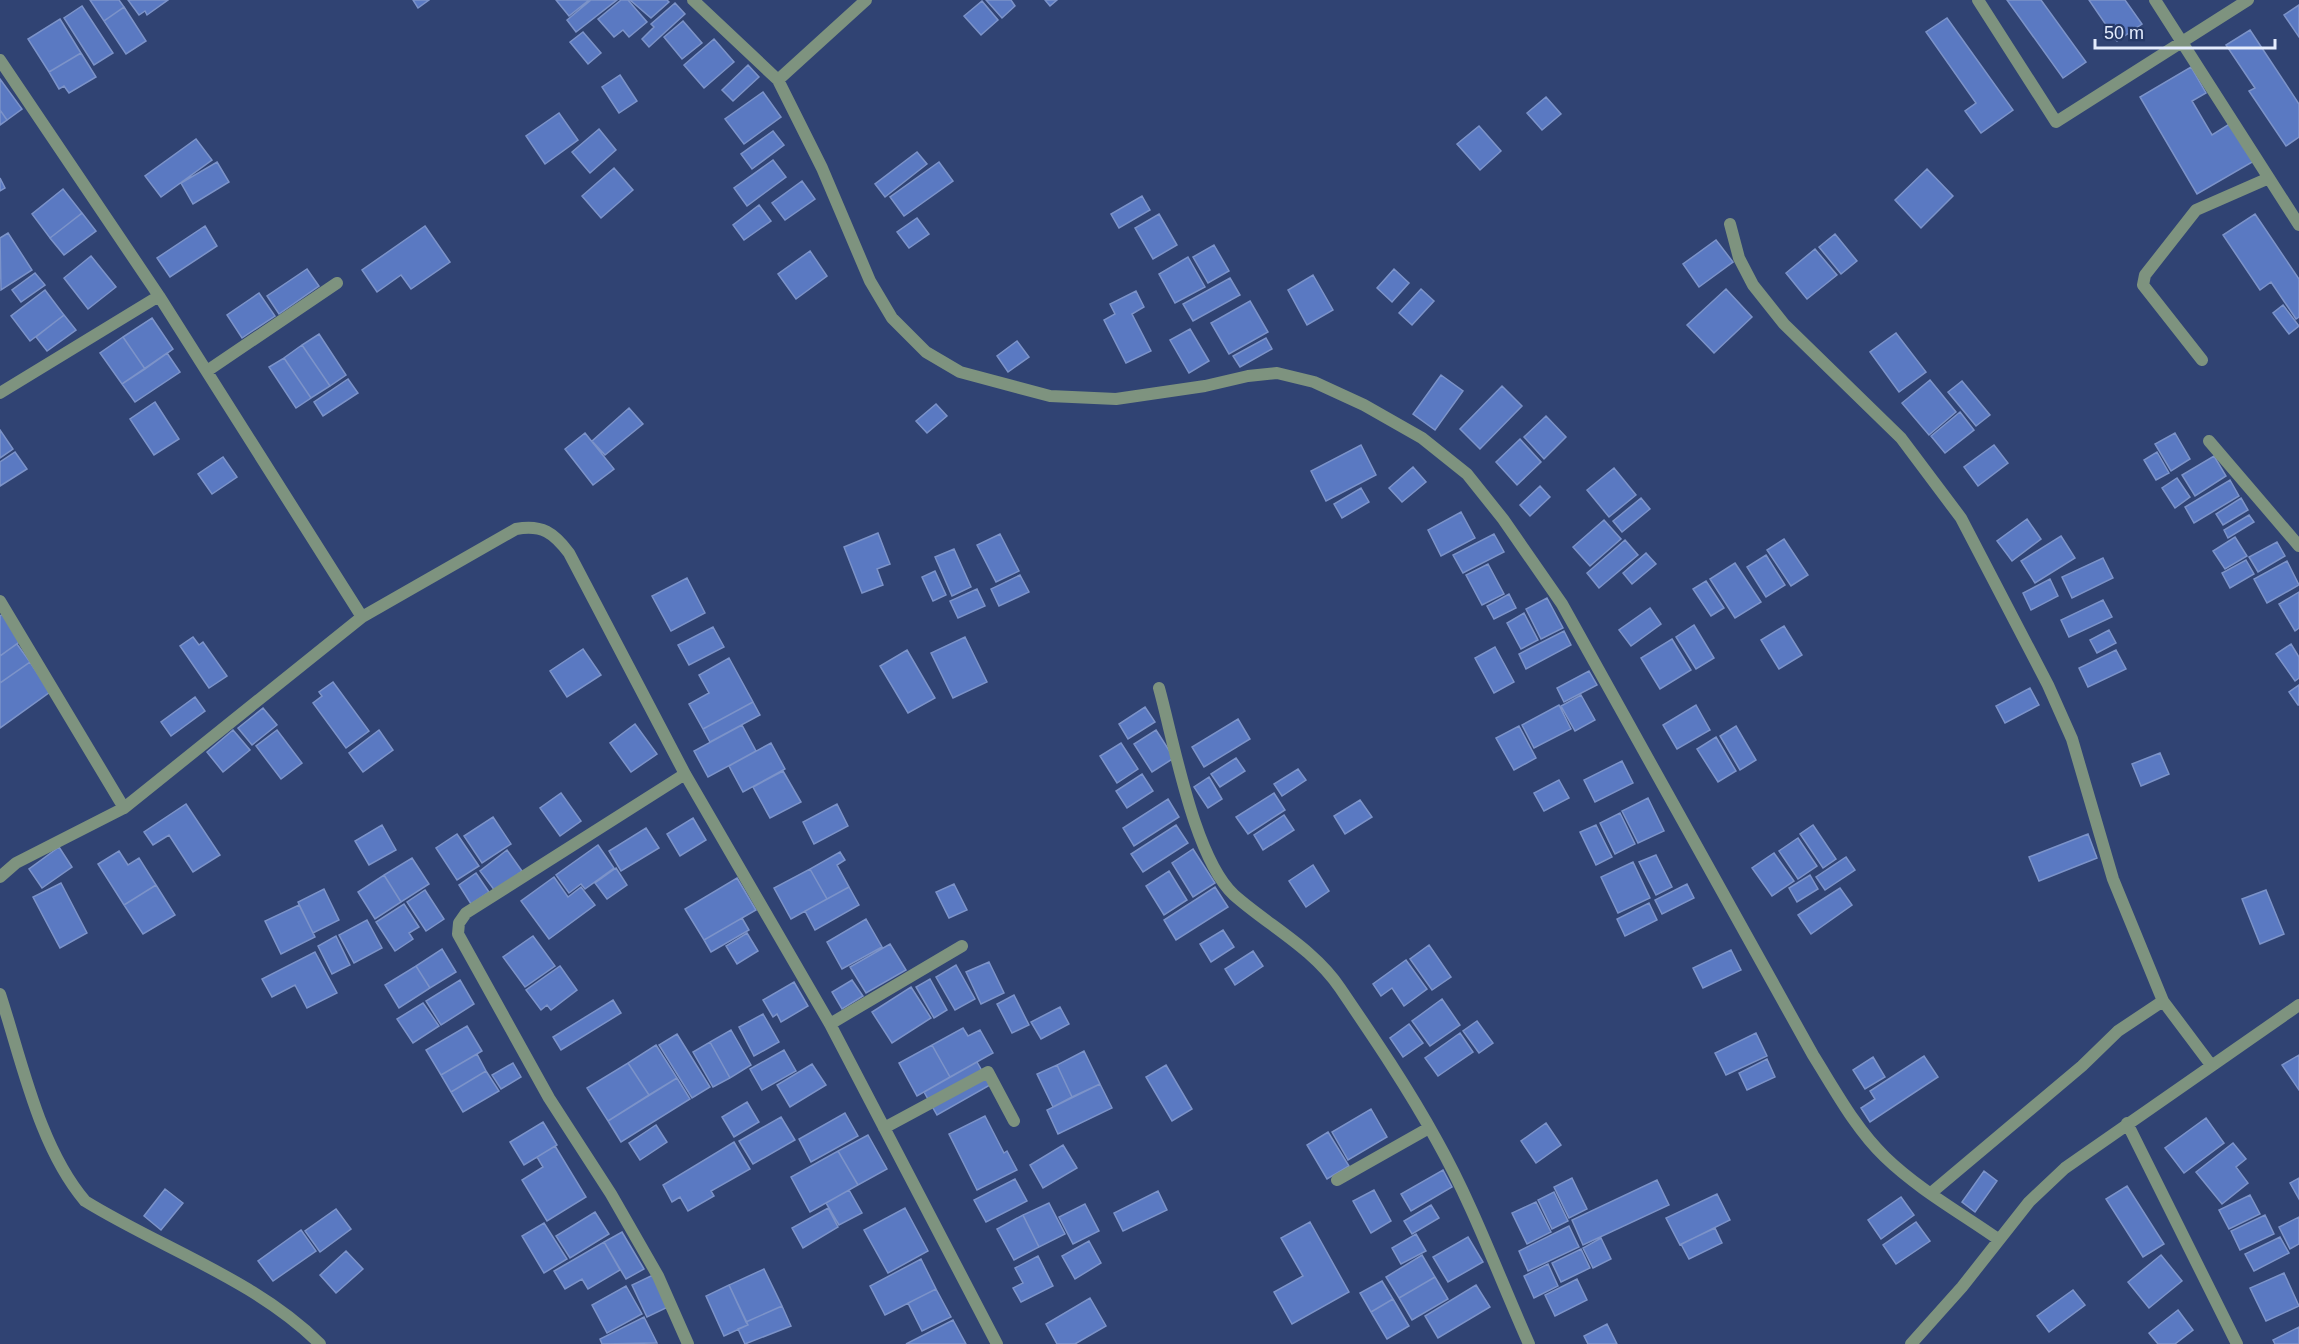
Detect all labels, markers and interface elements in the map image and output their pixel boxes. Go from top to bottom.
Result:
scale bar [2095,12,2275,50]
text: 50 m [2104,23,2144,43]

